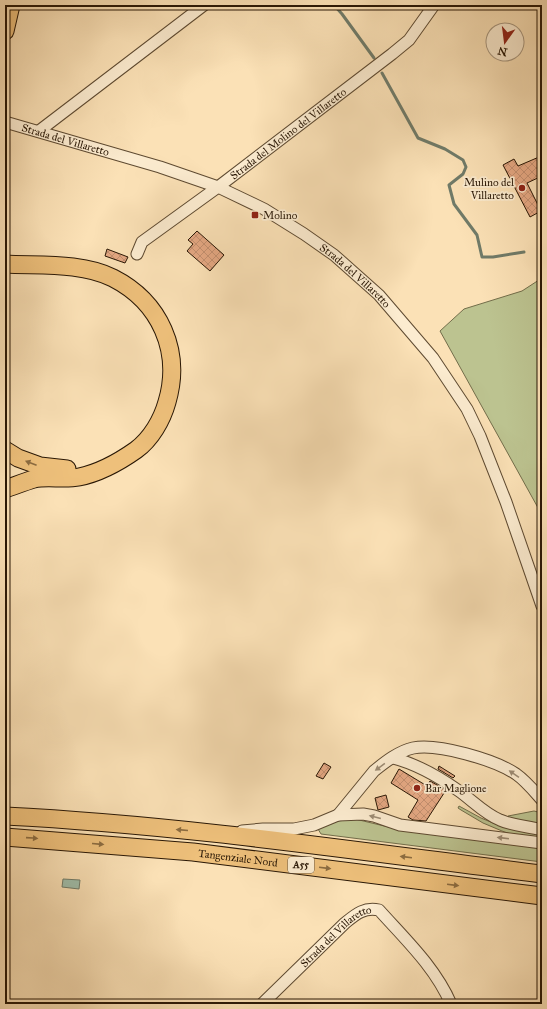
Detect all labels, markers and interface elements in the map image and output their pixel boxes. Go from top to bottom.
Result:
north arrow [485,22,525,62]
text: N [496,44,509,59]
street label: Strada del Molino del Villaretto [227,85,349,182]
street label: Strada del Villaretto [20,121,111,159]
place label: Mulino del Villaretto [464,176,514,202]
marker: Mulino del Villaretto [517,183,527,193]
place label: Molino [263,209,298,222]
marker: Molino [250,210,260,220]
street label: Strada del Villaretto [317,241,394,311]
one-way arrow [26,460,37,466]
one-way arrow [374,762,385,771]
one-way arrow [508,770,520,777]
place label: Bar Maglione [425,782,487,795]
marker: Bar Maglione [412,783,422,793]
one-way arrow [369,813,382,819]
one-way arrow [176,827,188,833]
one-way arrow [26,835,38,842]
one-way arrow [497,835,509,841]
one-way arrow [92,840,104,847]
street label: Tangenziale Nord [197,846,279,869]
one-way arrow [400,854,412,860]
road number: A55 [288,857,314,873]
one-way arrow [318,865,331,871]
one-way arrow [447,882,460,888]
street label: Strada del Villaretto [297,903,373,970]

